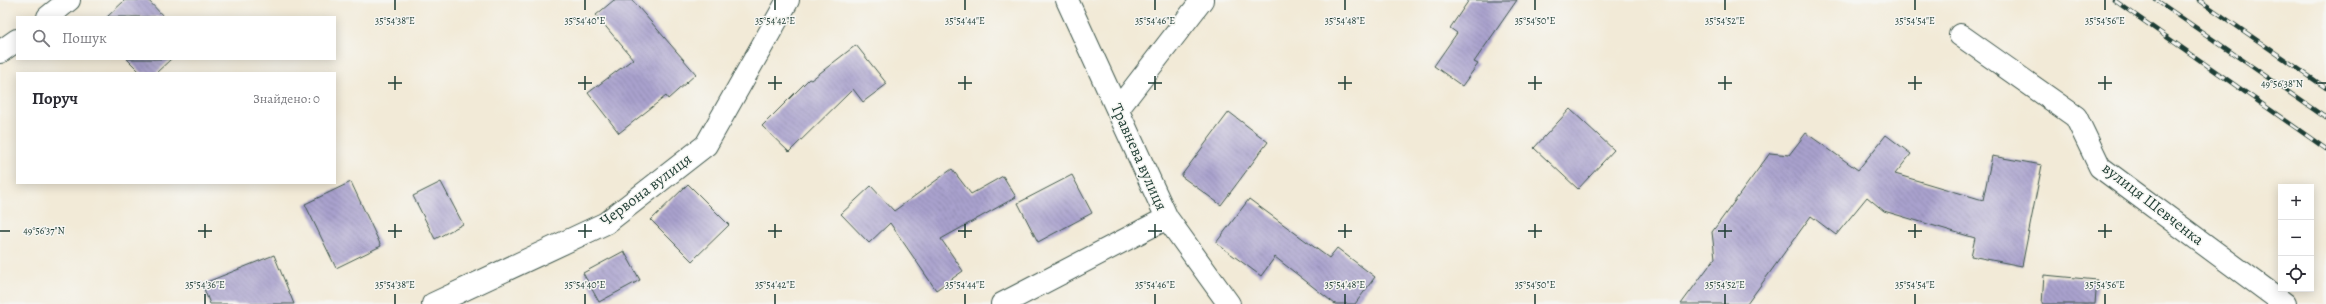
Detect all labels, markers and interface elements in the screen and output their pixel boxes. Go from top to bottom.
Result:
text: 35°54'38"E [375,14,415,27]
text: 35°54'40"E [565,14,605,27]
text: 35°54'42"E [755,14,795,27]
text: 35°54'44"E [945,14,985,27]
text: 35°54'46"E [1135,14,1175,27]
text: 35°54'48"E [1325,14,1365,27]
text: 35°54'50"E [1515,14,1555,27]
text: 35°54'52"E [1705,14,1745,27]
text: 35°54'54"E [1895,14,1935,27]
text: 35°54'56"E [2085,14,2125,27]
search box [16,16,336,60]
icon: search [30,27,52,49]
text: Пошук [62,28,107,48]
text: 49°56'38"N [2261,77,2303,90]
text: Поруч [32,87,78,110]
text: Знайдено: 0 [253,90,320,107]
street label: Травнева вулиця [1106,100,1173,214]
street label: Червона вулиця [596,148,696,232]
street label: вулиця Шевченка [2098,157,2209,251]
map controls [2278,184,2314,292]
button: + [2278,184,2314,220]
button: − [2278,220,2314,256]
text: 49°56'37"N [23,224,65,237]
button: locate [2278,256,2314,292]
text: 35°54'36"E [185,278,225,291]
text: 35°54'38"E [375,278,415,291]
text: 35°54'40"E [565,278,605,291]
text: 35°54'42"E [755,278,795,291]
text: 35°54'44"E [945,278,985,291]
text: 35°54'46"E [1135,278,1175,291]
text: 35°54'48"E [1325,278,1365,291]
text: 35°54'50"E [1515,278,1555,291]
text: 35°54'52"E [1705,278,1745,291]
text: 35°54'54"E [1895,278,1935,291]
text: 35°54'56"E [2085,278,2125,291]

